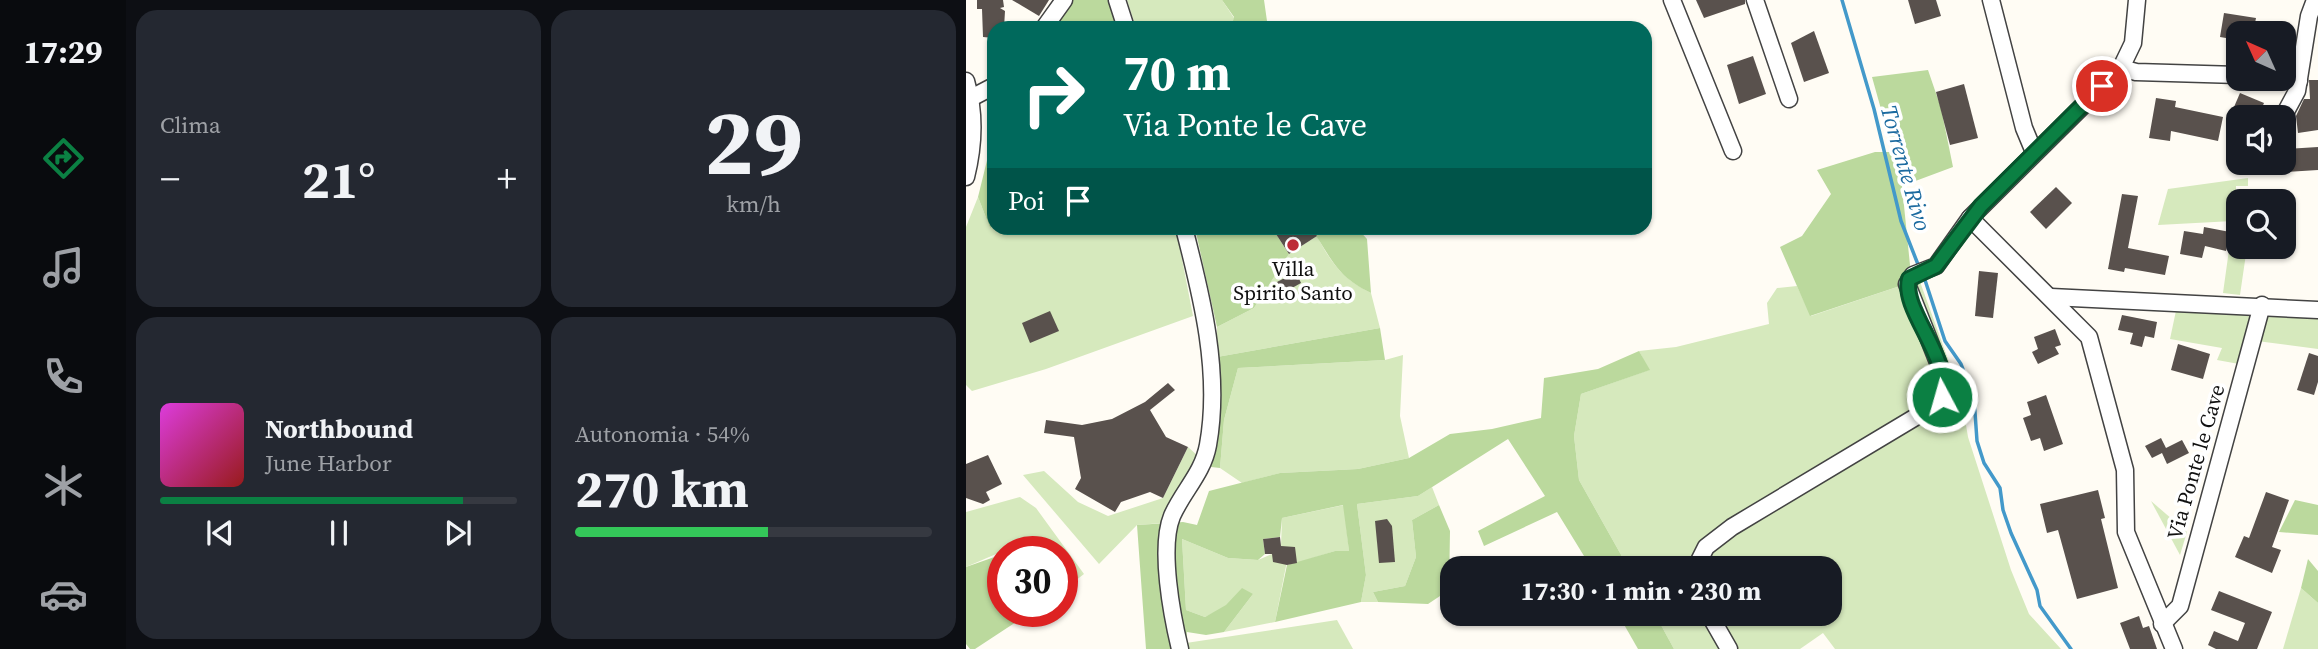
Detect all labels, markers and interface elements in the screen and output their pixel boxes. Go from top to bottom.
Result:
north arrow [2226,21,2296,91]
map controls [2226,21,2296,259]
text: 17:29 [24,30,102,74]
text: 70 m [1123,39,1231,106]
icon: right [1008,49,1099,140]
pin [2072,56,2132,116]
icon: arrive [2083,67,2121,105]
text: 29 [704,80,803,204]
water label: Torrente Rivo [1873,101,1939,235]
text: Via Ponte le Cave [1123,103,1367,147]
button: sound [2226,105,2296,175]
text: Clima [160,109,221,141]
icon: directions [39,134,88,183]
text: 21° [302,144,375,215]
text: − [160,153,180,205]
text: + [497,153,517,205]
icon: arrive [1059,182,1097,220]
text: Poi [1008,183,1045,219]
text: km/h [726,188,781,220]
button: search [2226,189,2296,259]
marker: Villa Spirito Santo [1285,237,1301,253]
icon: music [39,243,88,292]
place label: Villa Spirito Santo [1233,254,1353,307]
icon: phone [39,352,88,401]
position arrow [1905,360,1979,434]
street label: Via Ponte le Cave [2160,381,2232,543]
text: Northbound [265,411,413,447]
text: Autonomia · 54% [575,418,750,450]
text: June Harbor [265,447,392,479]
text: 270 km [575,453,749,524]
icon: climate [39,461,88,510]
icon: previous [201,514,239,552]
icon: pause [320,514,358,552]
icon: next [439,514,477,552]
speed limit sign: 30 [987,536,1078,627]
icon: car [39,570,88,619]
text: 17:30 · 1 min · 230 m [1521,573,1761,609]

